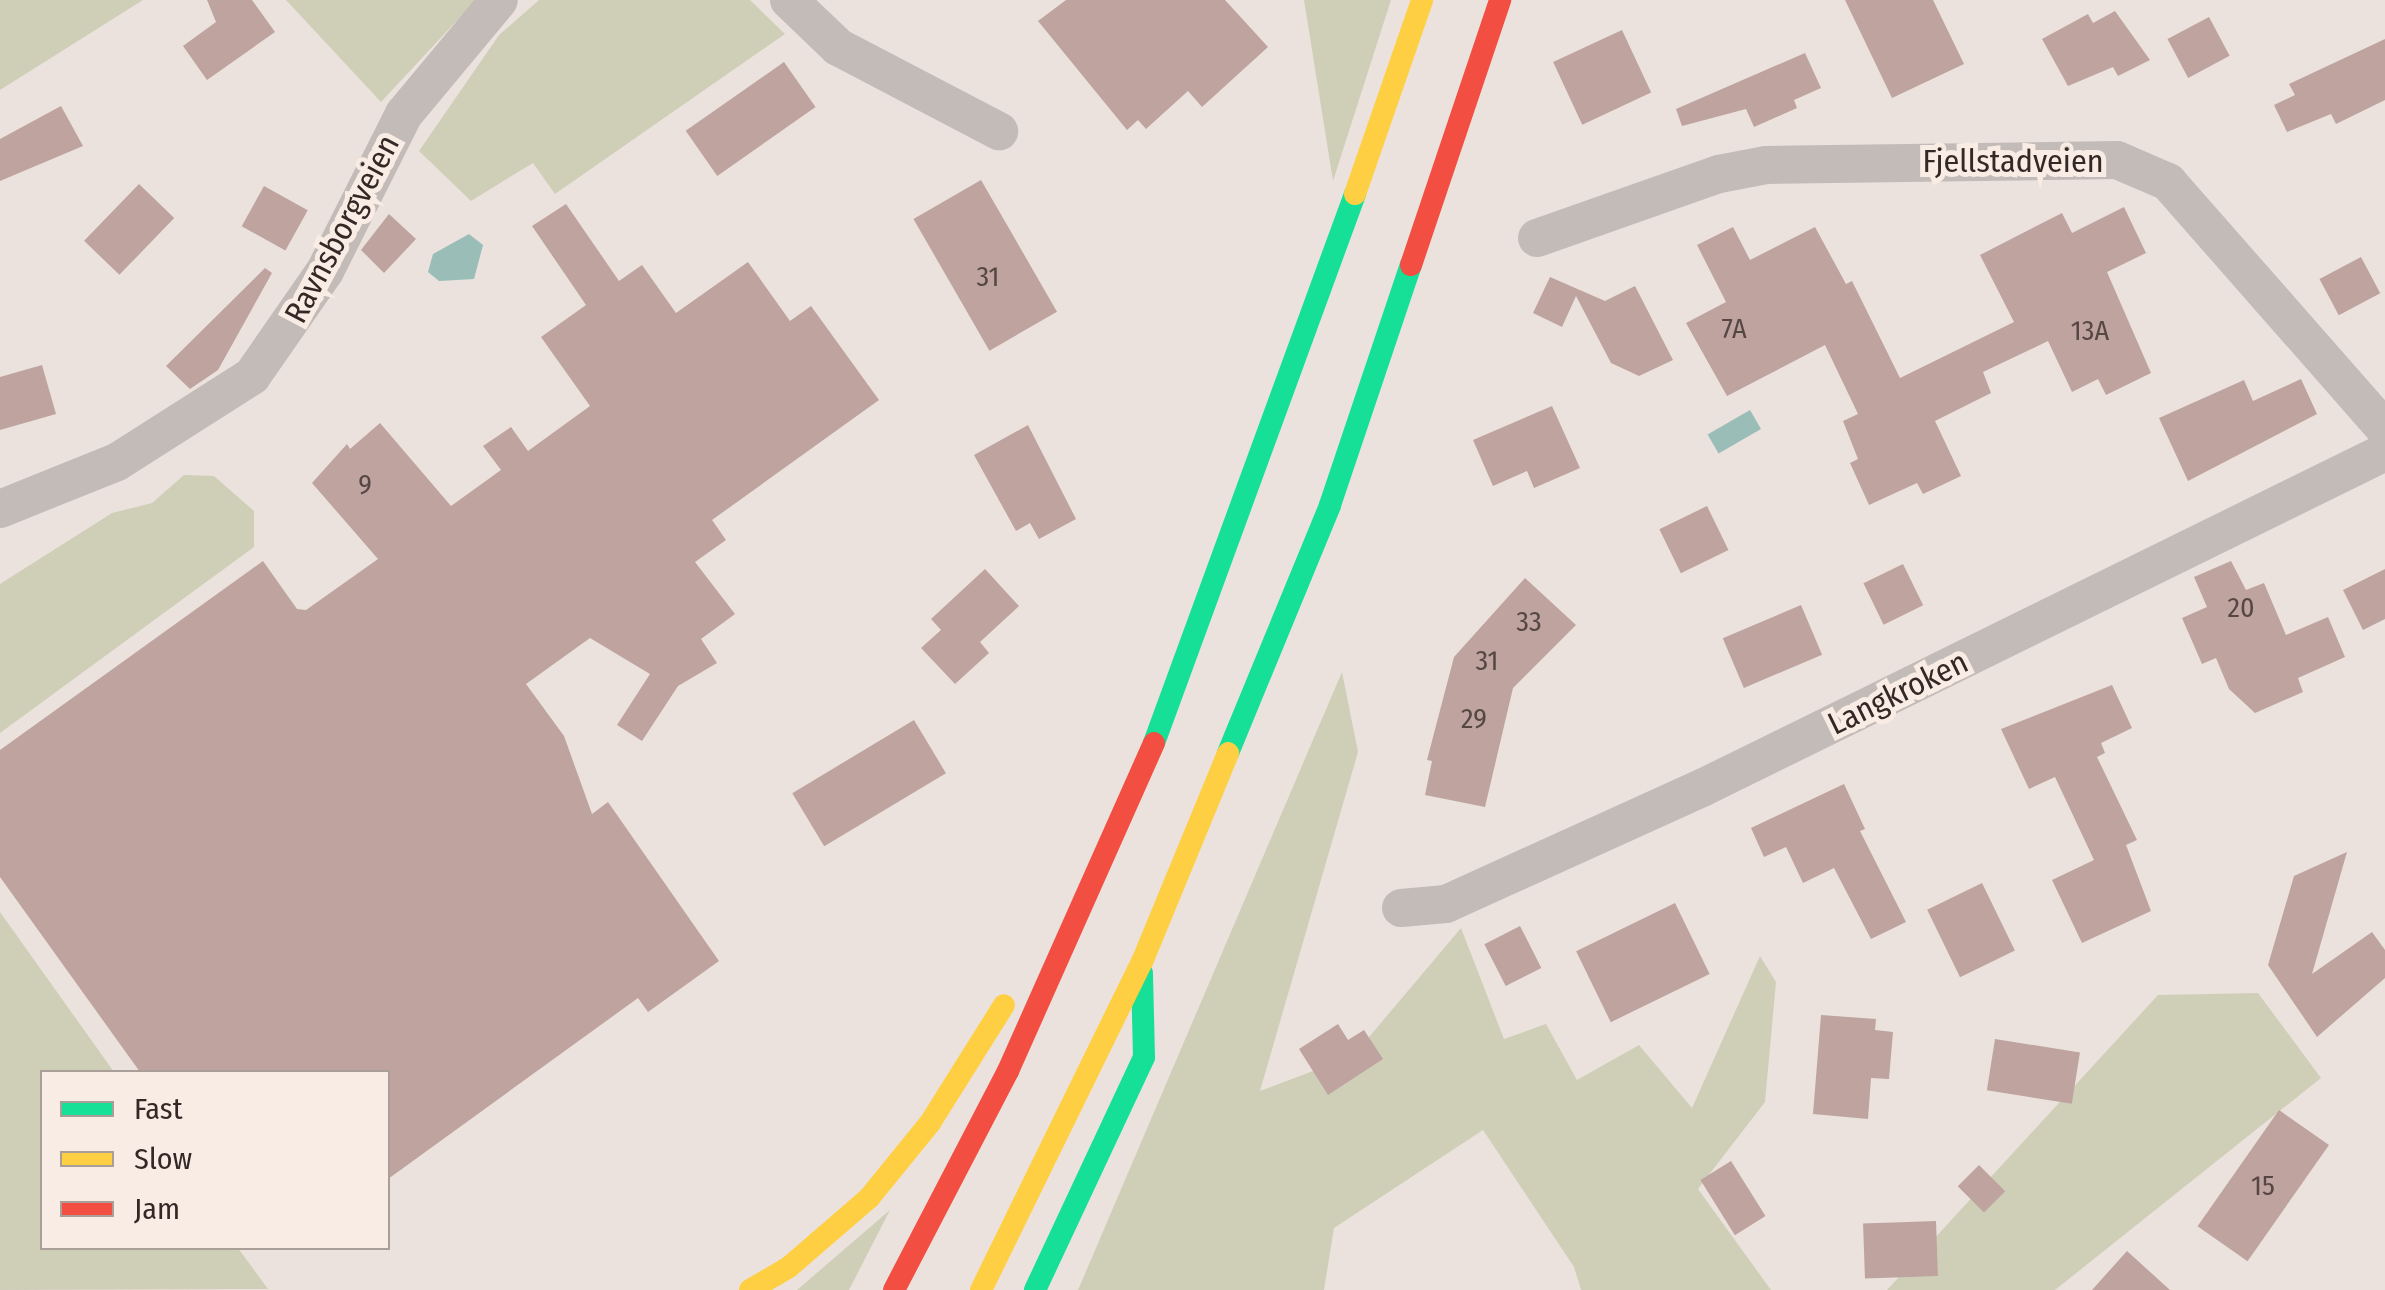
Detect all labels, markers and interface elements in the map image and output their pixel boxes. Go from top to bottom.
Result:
street label: Ravnsborgveien [276,128,408,330]
street label: Fjellstadveien [1922,142,2104,180]
house number: 31 [977,260,999,294]
house number: 7A [1721,312,1747,346]
house number: 13A [2071,314,2109,348]
house number: 9 [358,468,372,502]
house number: 20 [2228,591,2254,625]
house number: 33 [1516,605,1542,639]
street label: Langkroken [1822,643,1974,743]
house number: 31 [1476,644,1498,678]
house number: 29 [1461,702,1487,736]
legend [40,1070,390,1250]
text: Fast [134,1091,182,1127]
text: Slow [134,1141,192,1177]
house number: 15 [2251,1169,2275,1203]
text: Jam [134,1191,180,1227]

